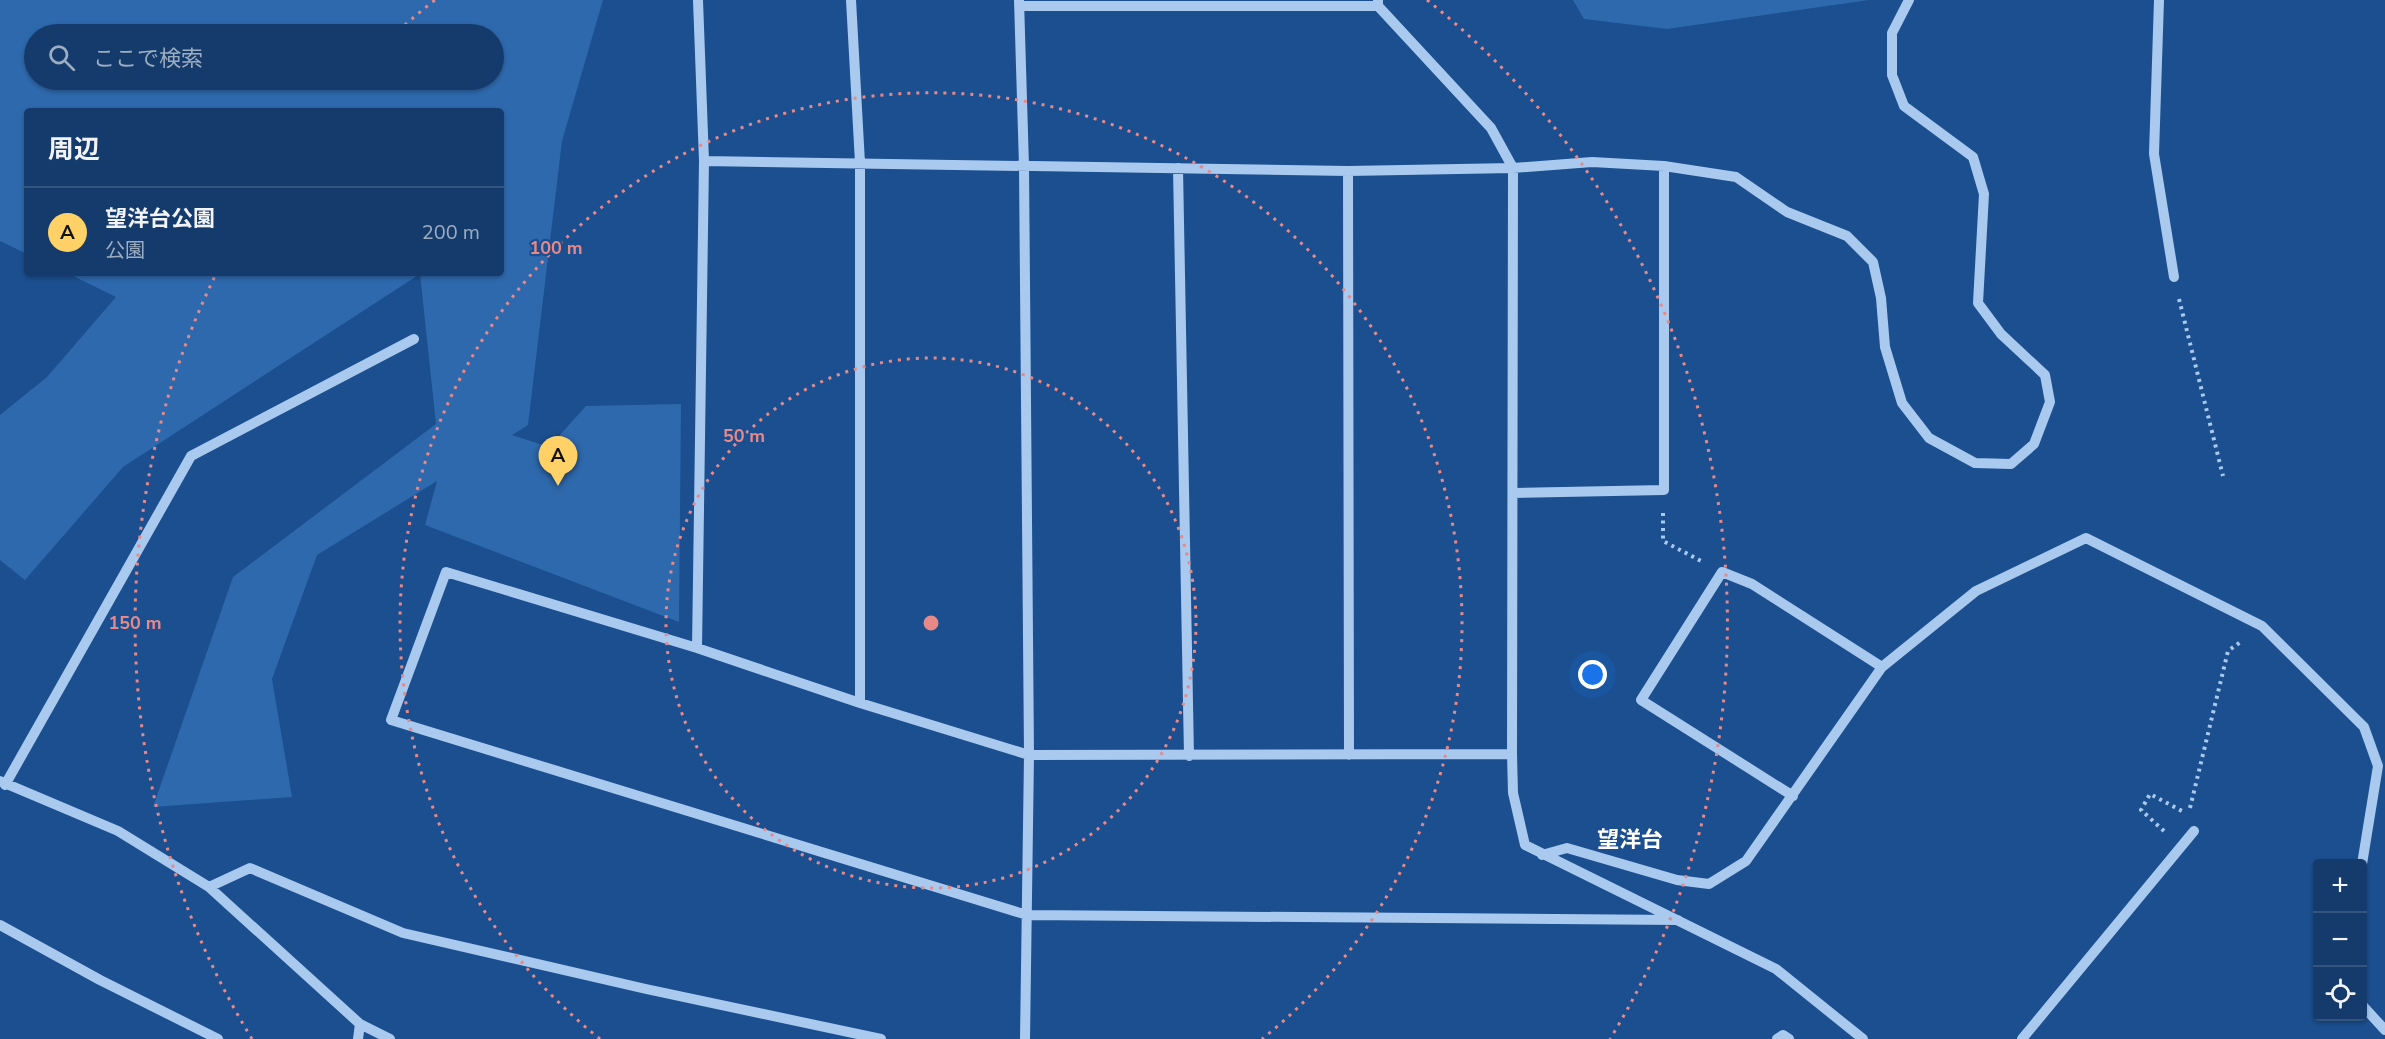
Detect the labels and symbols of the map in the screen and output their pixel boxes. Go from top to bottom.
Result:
text: 100 m [529,236,583,260]
text: 50 m [723,424,765,448]
pin: A [538,436,578,486]
text: 150 m [108,611,162,635]
centre of rings [921,613,941,633]
your location [1578,660,1607,689]
district label: 望洋台 [1597,825,1663,855]

